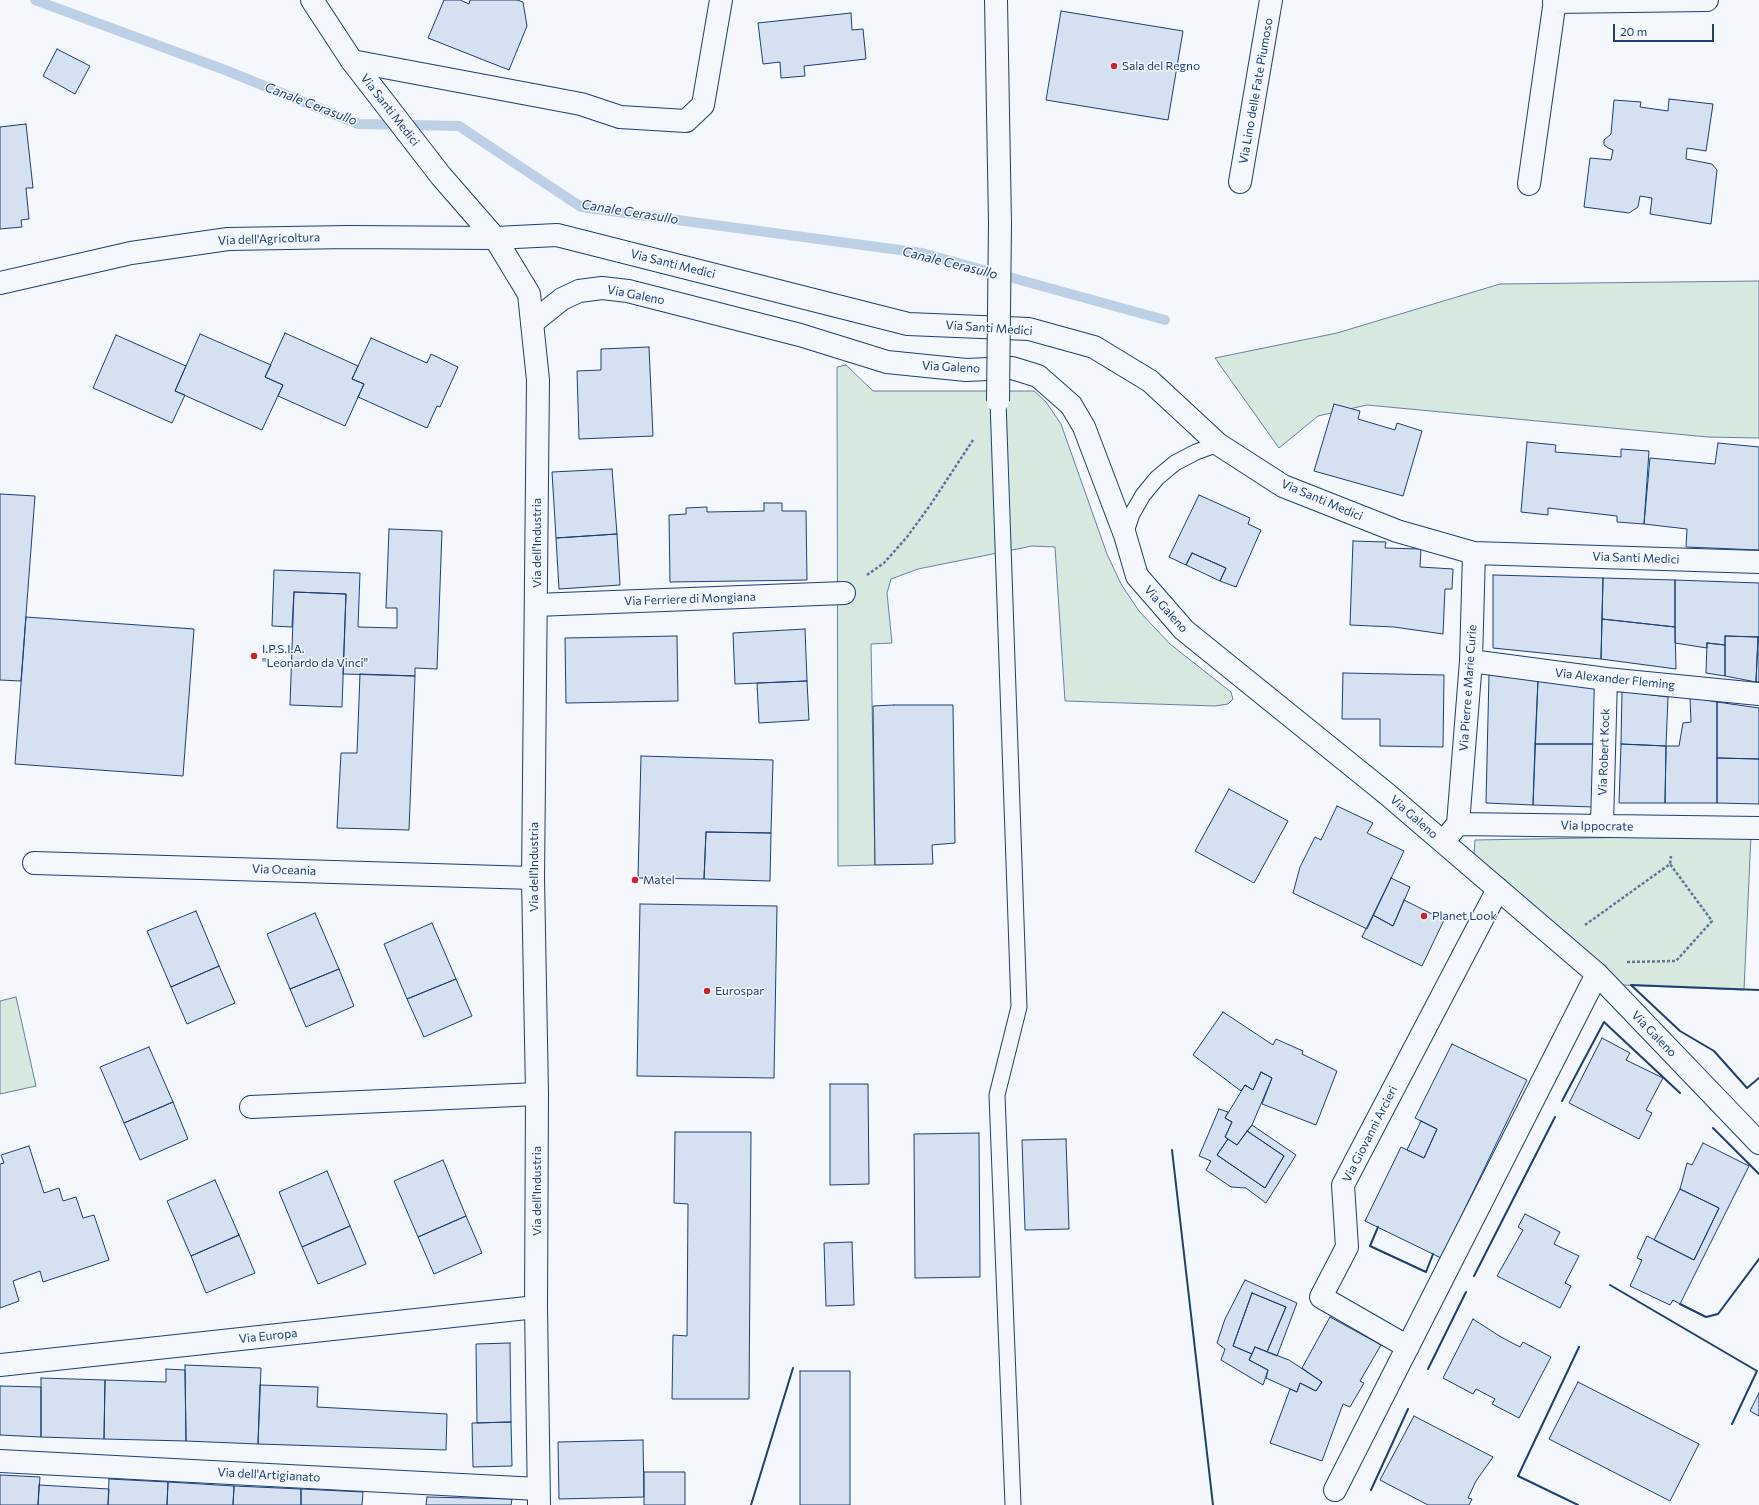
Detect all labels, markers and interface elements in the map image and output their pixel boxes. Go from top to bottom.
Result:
scale bar [1615,16,1716,42]
street label: Via Lino delle Fate Piumoso [1236,17,1276,165]
text: 20 m [1620,24,1647,38]
place label: Sala del Regno [1122,59,1200,73]
marker: Sala del Regno [1109,61,1119,71]
street label: Via Santi Medici [357,71,423,149]
water label: Canale Cerasullo [263,79,359,129]
water label: Canale Cerasullo [580,197,680,227]
street label: Via dell'Agricoltura [218,230,320,248]
water label: Canale Cerasullo [901,244,999,282]
street label: Via Santi Medici [629,246,717,282]
street label: Via Galeno [606,282,666,308]
street label: Via Santi Medici [945,318,1033,338]
street label: Via Galeno [921,358,981,376]
street label: Via Santi Medici [1279,476,1365,524]
street label: Via dell'Industria [530,498,544,588]
street label: Via Santi Medici [1592,549,1680,567]
street label: Via Galeno [1141,582,1191,636]
street label: Via Ferriere di Mongiana [624,590,756,608]
street label: Via Pierre e Marie Curie [1456,624,1480,752]
place label: I.P.S.I.A. "Leonardo da Vinci" [262,642,368,670]
marker: I.P.S.I.A. "Leonardo da Vinci" [249,651,259,661]
street label: Via Alexander Fleming [1554,666,1676,692]
street label: Via Robert Kock [1595,708,1613,796]
street label: Via Galeno [1387,792,1441,842]
street label: Via Ippocrate [1561,818,1633,834]
street label: Via dell'Industria [527,822,541,912]
street label: Via Oceania [252,862,316,878]
place label: Matel [643,873,675,887]
marker: Matel [630,875,640,885]
place label: Planet Look [1432,909,1497,923]
marker: Planet Look [1419,911,1429,921]
place label: Eurospar [715,984,764,998]
marker: Eurospar [702,986,712,996]
street label: Via Galeno [1629,1008,1679,1060]
street label: Via Giovanni Arcieri [1339,1083,1401,1185]
street label: Via dell'Industria [530,1146,544,1236]
street label: Via Europa [238,1326,298,1346]
street label: Via dell'Artigianato [217,1465,321,1485]

